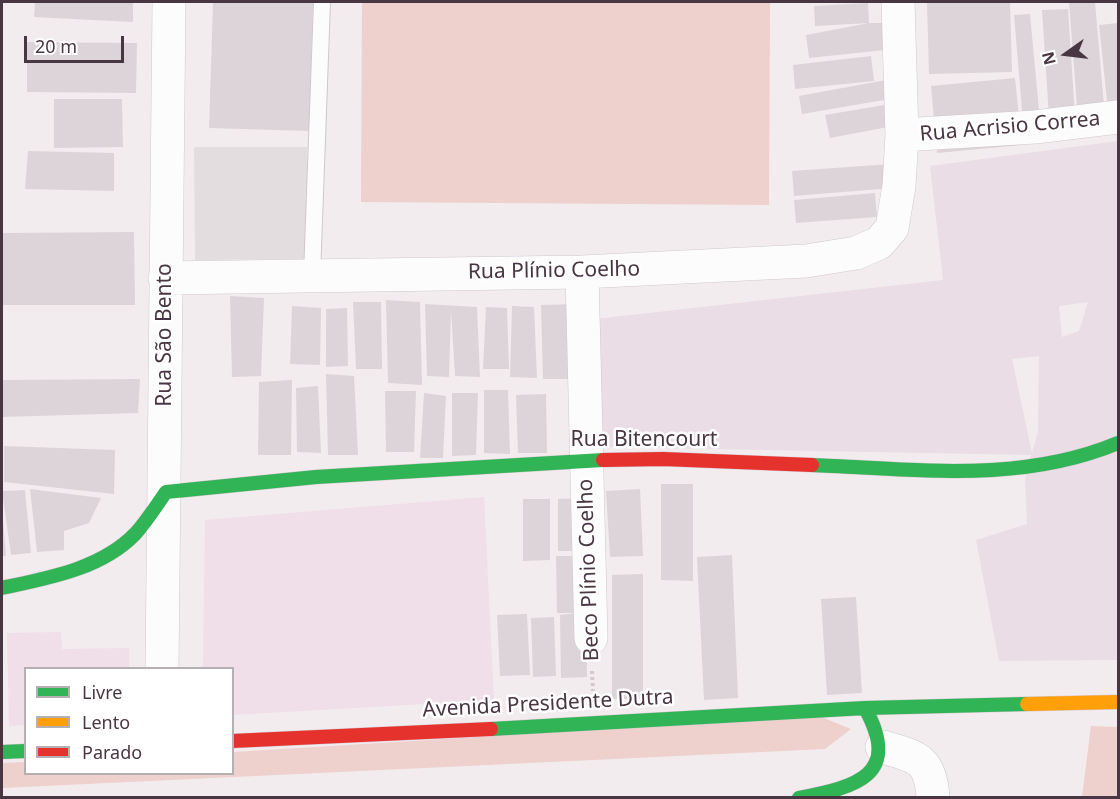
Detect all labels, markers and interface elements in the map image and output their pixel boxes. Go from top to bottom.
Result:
scale bar [27,24,128,62]
north arrow [1036,24,1096,84]
text: 20 m [35,34,77,58]
text: N [1036,49,1061,67]
street label: Rua Acrisio Correa [919,107,1101,147]
street label: Rua Plínio Coelho [468,257,640,285]
street label: Rua São Bento [152,263,178,407]
street label: Rua Bitencourt [571,427,717,453]
street label: Beco Plínio Coelho [573,478,605,662]
legend [24,667,234,775]
text: Livre [82,680,122,704]
street label: Avenida Presidente Dutra [422,685,674,723]
text: Lento [82,710,130,734]
text: Parado [82,740,142,764]

